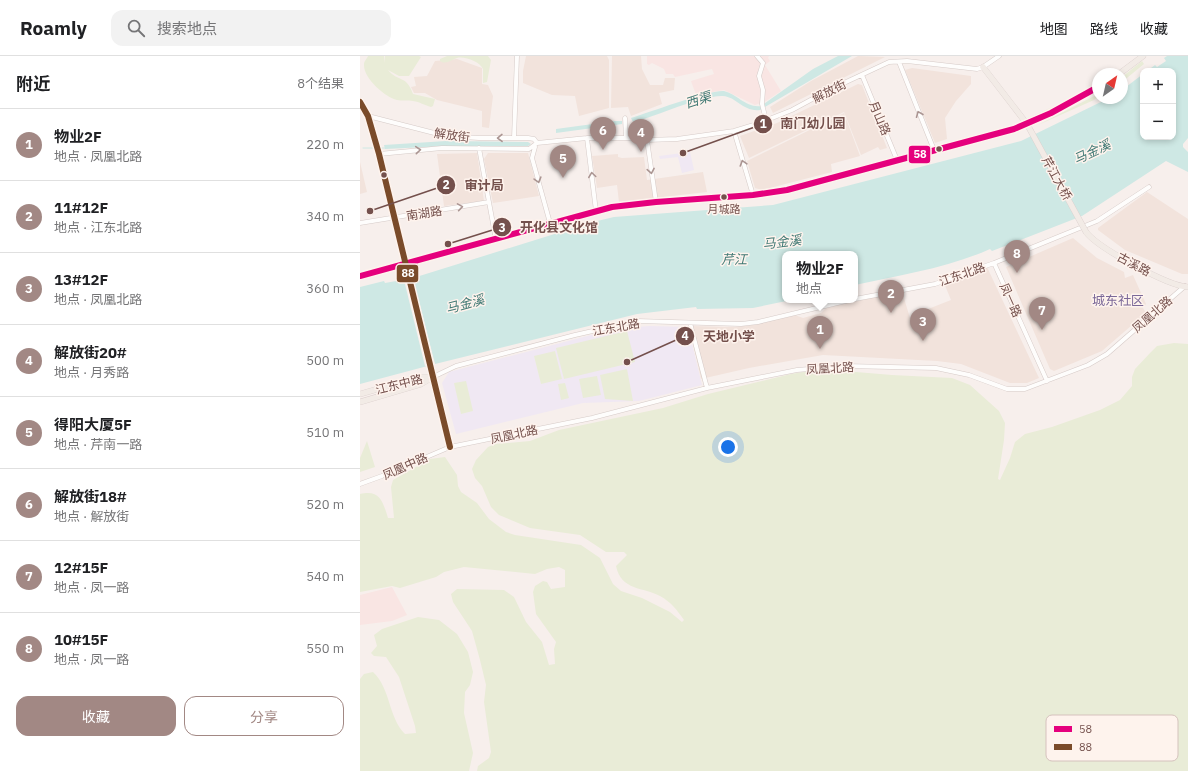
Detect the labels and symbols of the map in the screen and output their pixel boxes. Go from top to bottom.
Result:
north arrow [1092,68,1128,104]
street label: 解放街 [810,76,848,106]
water label: 西渠 [683,87,715,112]
street label: 月山路 [866,98,894,138]
one-way arrow [916,110,924,117]
callout: 南门幼儿园 [753,111,854,136]
text: 南门幼儿园 [780,115,846,132]
text: 1 [759,116,767,131]
pin: 6 [590,117,616,150]
pin: 4 [628,119,654,152]
street label: 解放街 [433,125,471,145]
one-way arrow [497,134,503,142]
water label: 马金溪 [1071,135,1115,168]
unlabelled marker [934,144,944,154]
pin: 5 [550,145,576,178]
line badge: 58 [908,145,931,164]
one-way arrow [415,146,421,155]
text: 58 [913,147,927,161]
street label: 芹江大桥 [1039,153,1075,203]
one-way arrow [739,159,748,166]
one-way arrow [647,168,655,174]
unlabelled marker [379,170,389,180]
one-way arrow [588,171,597,178]
callout: 审计局 [436,173,511,198]
one-way arrow [533,176,542,183]
text: 2 [442,177,450,192]
text: 审计局 [464,177,504,194]
marker: 月城路 [719,192,729,202]
place label: 月城路 [708,202,741,216]
street label: 南湖路 [405,203,443,223]
one-way arrow [457,203,463,212]
callout: 开化县文化馆 [492,215,606,240]
text: 开化县文化馆 [520,219,598,236]
text: 3 [498,220,506,235]
water label: 马金溪 [762,231,804,253]
pin: 8 [1004,240,1030,273]
street label: 古溪路 [1115,249,1153,279]
water label: 芹江 [721,251,749,268]
street label: 江东北路 [937,259,987,289]
line badge: 88 [396,264,419,283]
text: 88 [401,266,415,280]
pin: 2 [878,280,904,313]
street label: 凤一路 [997,280,1025,320]
water label: 马金溪 [444,290,488,317]
district label: 城东社区 [1092,292,1144,309]
street label: 凤凰北路 [1129,293,1175,335]
pin: 7 [1029,297,1055,330]
pin: 3 [910,308,936,341]
street label: 江东北路 [591,315,641,339]
pin: 1 [807,316,833,349]
callout: 天地小学 [675,323,763,348]
text: 4 [681,328,689,343]
text: 天地小学 [703,328,755,345]
street label: 凤凰北路 [806,359,854,377]
street label: 江东中路 [374,371,424,397]
street label: 凤凰北路 [489,422,539,446]
your location [718,437,738,457]
street label: 凤凰中路 [380,449,430,483]
legend [1046,715,1178,761]
text: 58 [1079,722,1092,736]
text: 88 [1079,740,1092,754]

